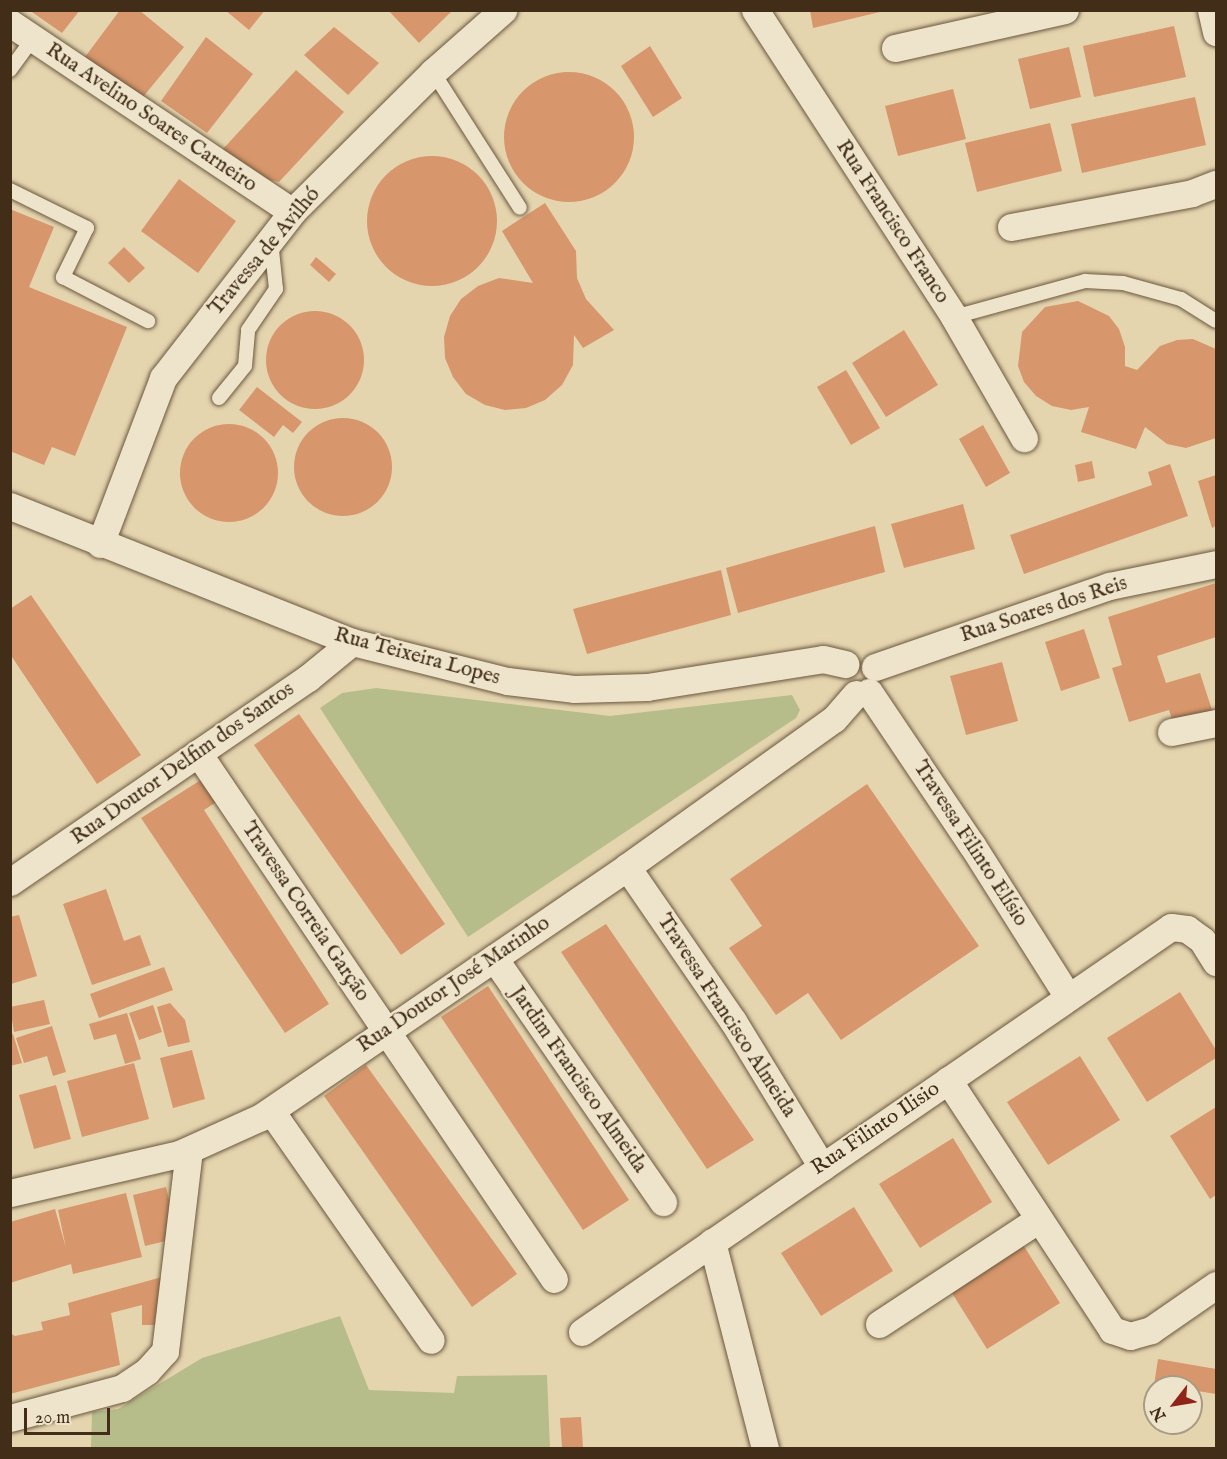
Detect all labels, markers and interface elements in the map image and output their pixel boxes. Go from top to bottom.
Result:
street label: Rua Avelino Soares Carneiro [41,38,261,198]
street label: Rua Francisco Franco [830,136,954,308]
street label: Travessa de Avilhó [204,183,326,321]
street label: Rua Soares dos Reis [957,571,1131,649]
street label: Rua Teixeira Lopes [331,623,503,691]
street label: Rua Doutor Delfim dos Santos [67,677,299,851]
street label: Travessa Filinto Elísio [907,757,1033,931]
street label: Travessa Correia Garção [236,817,374,1007]
street label: Travessa Francisco Almeida [651,910,801,1122]
street label: Rua Doutor José Marinho [353,911,555,1059]
street label: Jardim Francisco Almeida [504,982,652,1178]
street label: Rua Filinto Ilisio [807,1077,945,1181]
north arrow [1143,1375,1203,1435]
scale bar [27,1396,112,1434]
text: N [1147,1402,1171,1424]
text: 20 m [35,1407,70,1430]

